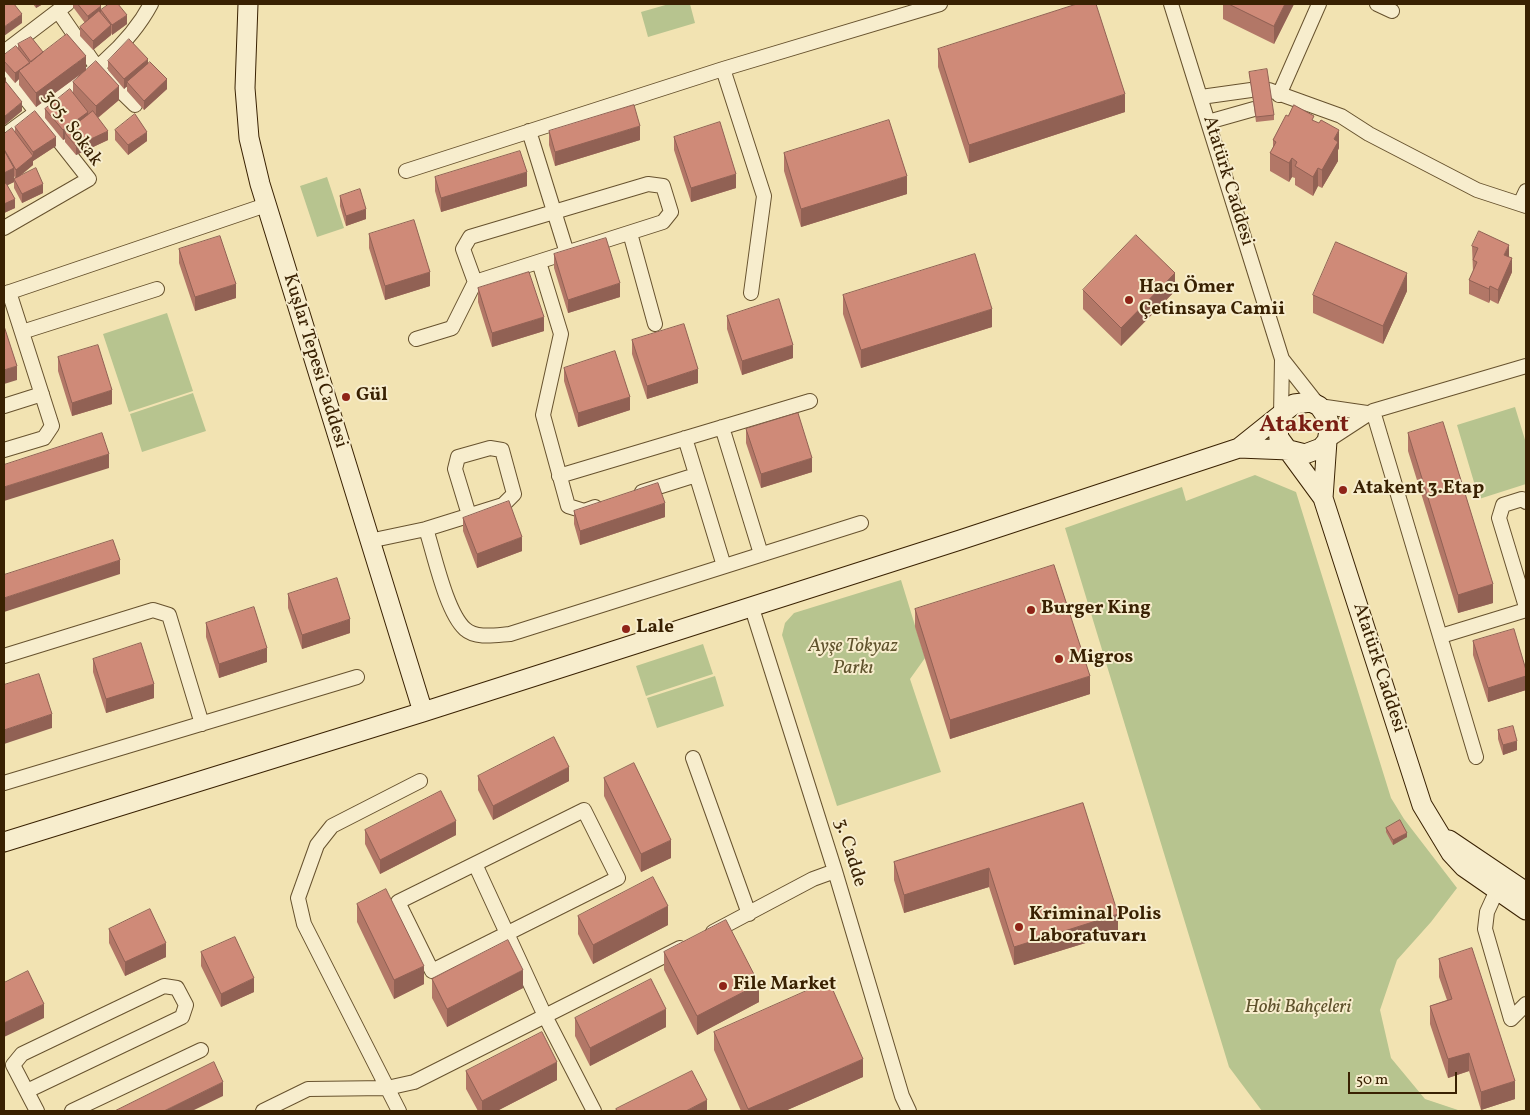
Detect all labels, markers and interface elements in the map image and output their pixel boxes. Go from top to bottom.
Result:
street label: 305. Sokak [36,86,106,172]
street label: Atatürk Caddesi [1196,113,1258,249]
street label: Kuşlar Tepesi Caddesi [277,271,351,451]
place label: Hacı Ömer Çetinsaya Camii [1139,278,1285,322]
marker: Hacı Ömer Çetinsaya Camii [1123,294,1135,306]
place label: Gül [356,386,388,408]
marker: Gül [340,391,352,403]
district label: Atakent [1259,413,1349,441]
place label: Atakent 3.Etap [1353,479,1484,501]
marker: Atakent 3.Etap [1337,484,1349,496]
place label: Burger King [1041,599,1151,621]
street label: Atatürk Caddesi [1346,600,1410,736]
marker: Burger King [1025,604,1037,616]
place label: Lale [636,618,674,640]
marker: Lale [620,623,632,635]
park label: Ayşe Tokyaz Parkı [808,637,898,681]
place label: Migros [1069,648,1133,670]
marker: Migros [1053,653,1065,665]
street label: 3. Cadde [828,816,870,890]
place label: Kriminal Polis Laboratuvarı [1029,905,1161,949]
marker: Kriminal Polis Laboratuvarı [1013,921,1025,933]
place label: File Market [733,975,836,997]
marker: File Market [717,980,729,992]
park label: Hobi Bahçeleri [1245,998,1351,1020]
scale bar [1350,1062,1459,1094]
text: 50 m [1356,1070,1388,1091]

